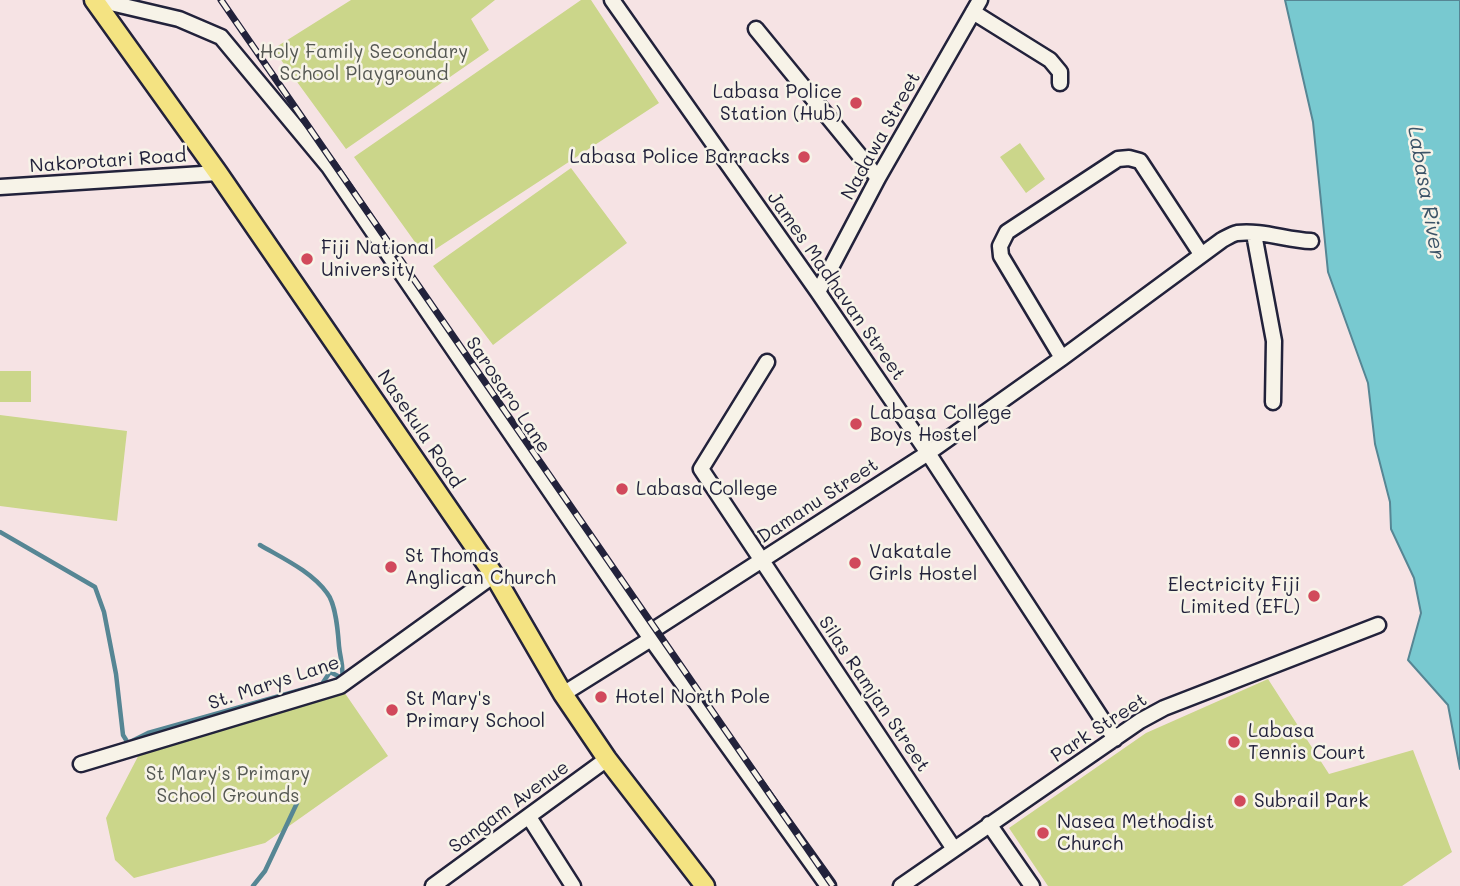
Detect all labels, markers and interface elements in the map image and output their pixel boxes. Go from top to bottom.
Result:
park label: Holy Family Secondary School Playground [260,41,468,85]
street label: Nadawa Street [836,68,926,204]
place label: Labasa Police Station (Hub) [713,81,842,125]
marker: Labasa Police Station (Hub) [848,95,864,111]
water label: Labasa River [1402,124,1450,262]
street label: Nakorotari Road [29,144,187,178]
place label: Labasa Police Barracks [570,146,790,168]
marker: Labasa Police Barracks [796,149,812,165]
street label: James Madhavan Street [762,187,910,385]
place label: Fiji National University [321,237,434,281]
marker: Fiji National University [299,251,315,267]
street label: Sarosaro Lane [461,332,555,458]
street label: Nasekula Road [372,366,468,492]
place label: Labasa College Boys Hostel [870,402,1012,446]
marker: Labasa College Boys Hostel [848,416,864,432]
street label: Damanu Street [753,453,883,549]
place label: Labasa College [636,478,778,500]
marker: Labasa College [614,481,630,497]
place label: Vakatale Girls Hostel [869,541,977,585]
place label: St Thomas Anglican Church [405,545,556,589]
marker: Vakatale Girls Hostel [847,555,863,571]
marker: St Thomas Anglican Church [383,559,399,575]
place label: Electricity Fiji Limited (EFL) [1168,574,1300,618]
marker: Electricity Fiji Limited (EFL) [1306,588,1322,604]
street label: Silas Ramjan Street [813,612,935,776]
street label: St. Marys Lane [206,651,342,715]
place label: Hotel North Pole [615,686,770,708]
place label: St Mary's Primary School [406,688,545,732]
marker: Hotel North Pole [593,689,609,705]
street label: Park Street [1047,689,1151,767]
marker: St Mary's Primary School [384,702,400,718]
place label: Labasa Tennis Court [1248,720,1366,764]
marker: Labasa Tennis Court [1226,734,1242,750]
street label: Sangam Avenue [445,756,573,858]
park label: St Mary's Primary School Grounds [146,763,310,807]
place label: Subrail Park [1254,790,1368,812]
marker: Subrail Park [1232,793,1248,809]
place label: Nasea Methodist Church [1057,811,1214,855]
marker: Nasea Methodist Church [1035,825,1051,841]

